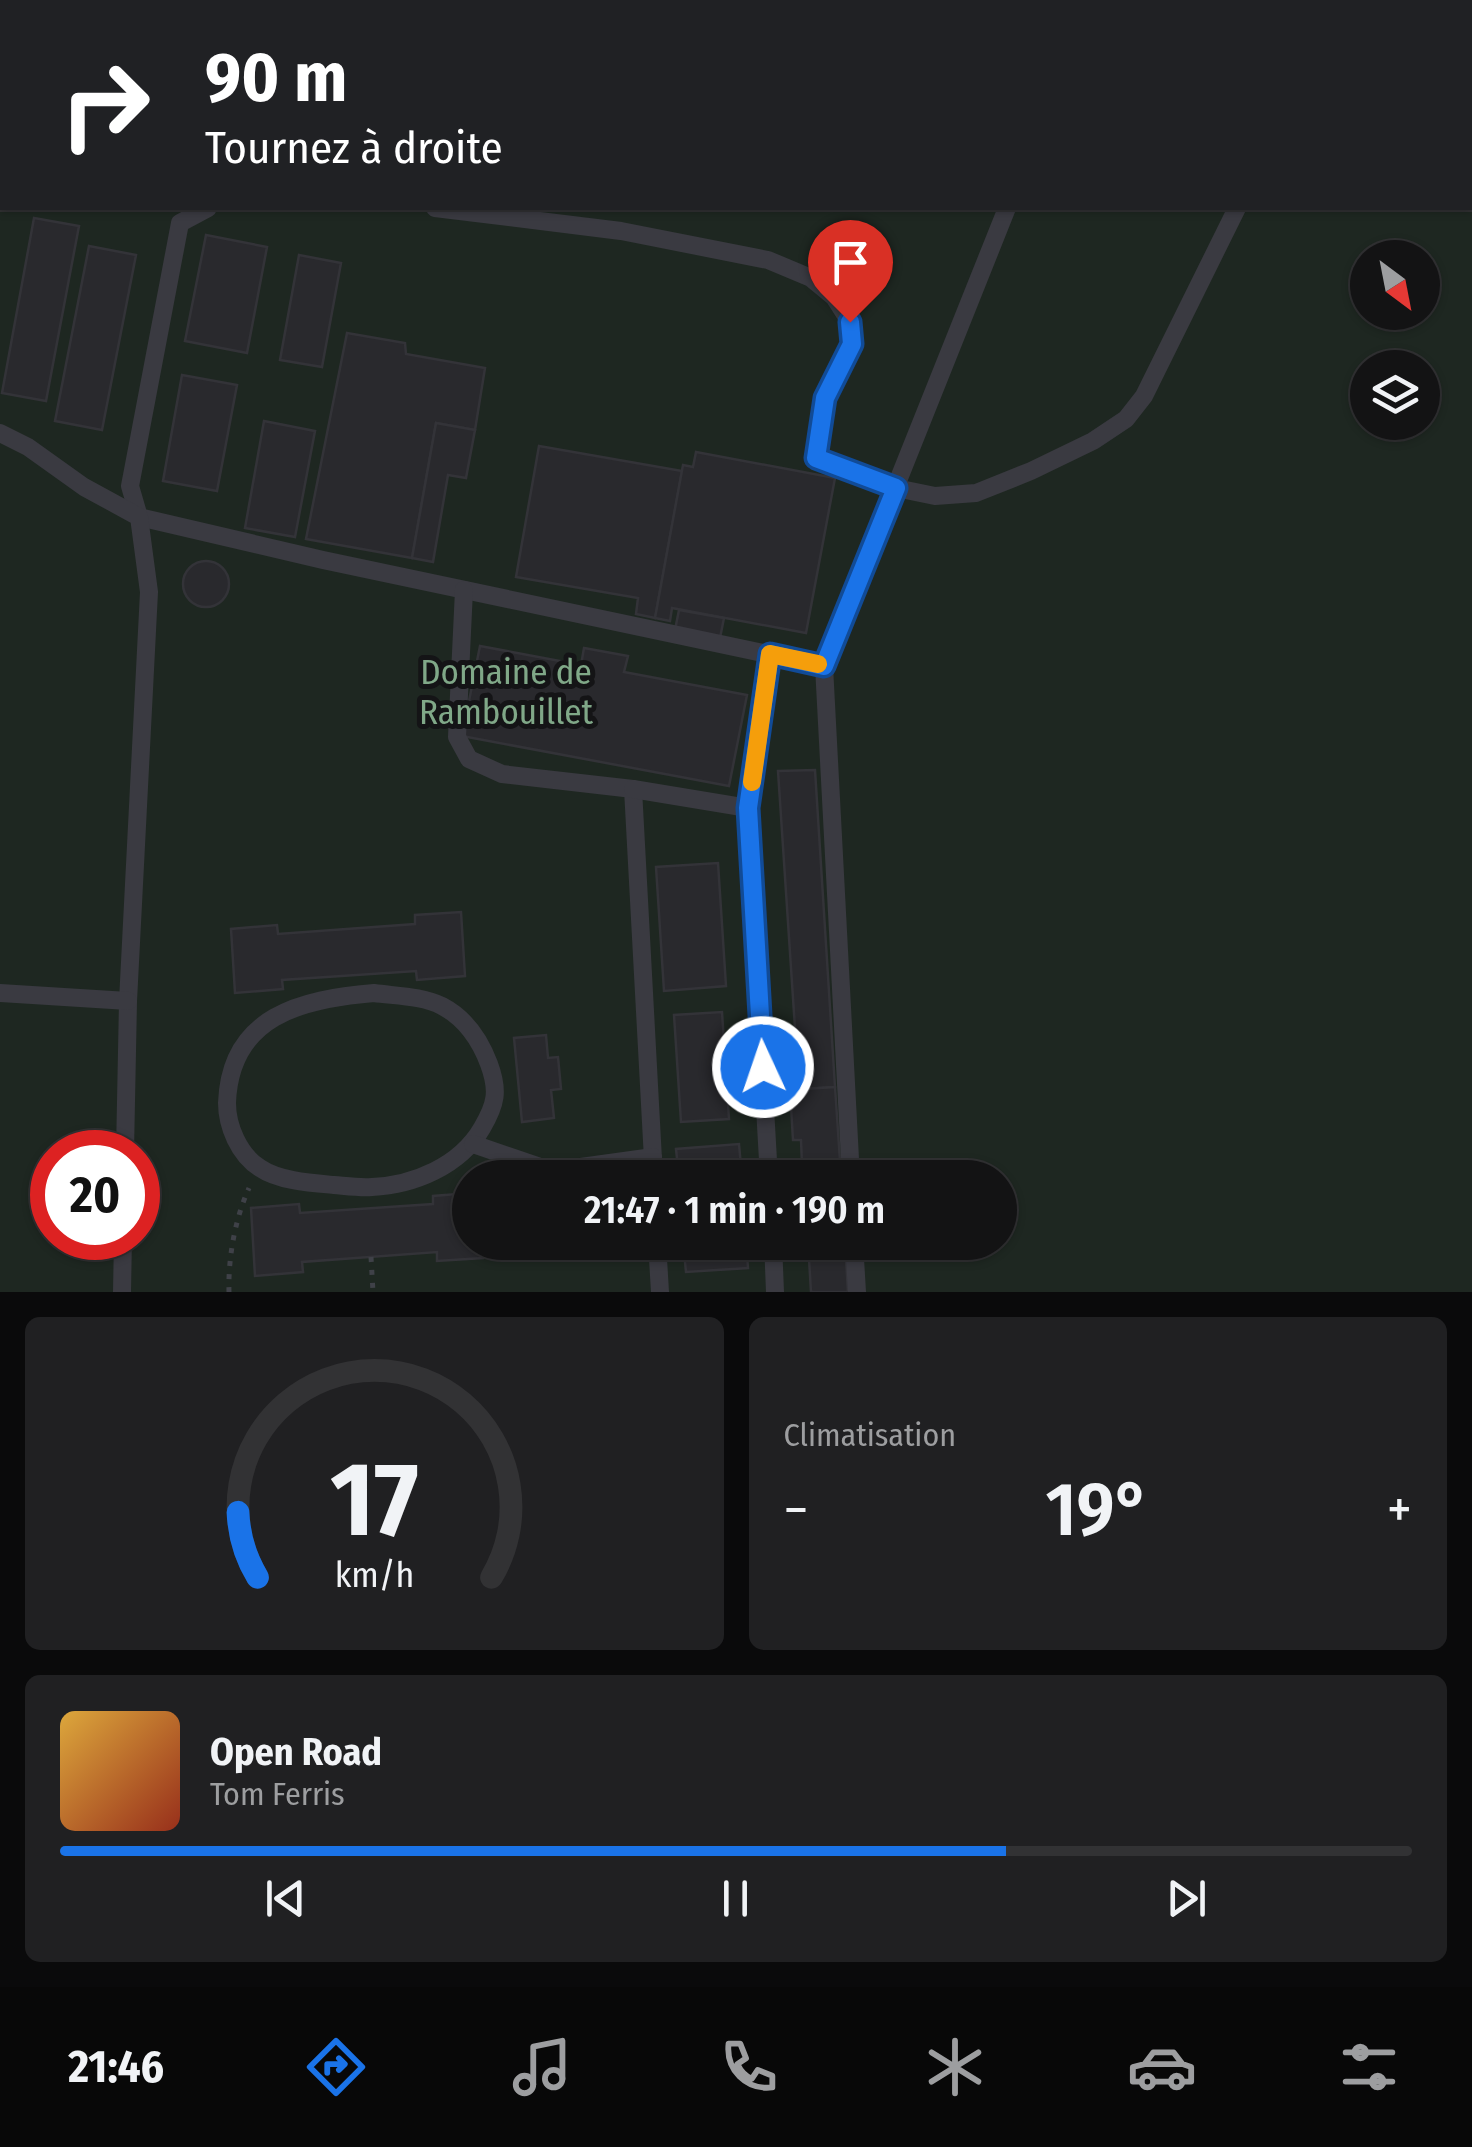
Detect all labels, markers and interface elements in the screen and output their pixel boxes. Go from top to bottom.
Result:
text: 90 m [205,36,347,120]
icon: right [40,40,170,170]
text: Tournez à droite [205,121,503,175]
pin [808,220,893,323]
icon: arrive [823,235,878,290]
north arrow [1350,240,1440,330]
map controls [1350,240,1440,440]
button: layers [1350,350,1440,440]
park label: Domaine de Rambouillet [419,651,594,733]
position arrow [711,1015,815,1119]
speed limit sign: 20 [30,1130,160,1260]
text: 21:47 · 1 min · 190 m [584,1187,885,1233]
text: Climatisation [784,1416,956,1454]
text: 17 [330,1438,418,1563]
text: 19° [1045,1465,1150,1555]
text: − [784,1477,808,1543]
text: + [1387,1477,1412,1543]
text: km/h [334,1554,414,1596]
text: Open Road [210,1729,382,1775]
text: Tom Ferris [210,1775,345,1813]
icon: previous [258,1871,313,1926]
icon: pause [708,1871,763,1926]
icon: next [1159,1871,1214,1926]
icon: directions [301,2032,371,2102]
icon: music [507,2032,577,2102]
icon: phone [714,2032,784,2102]
icon: climate [920,2032,990,2102]
icon: car [1127,2032,1197,2102]
icon: filters [1334,2032,1404,2102]
text: 21:46 [68,2040,164,2094]

